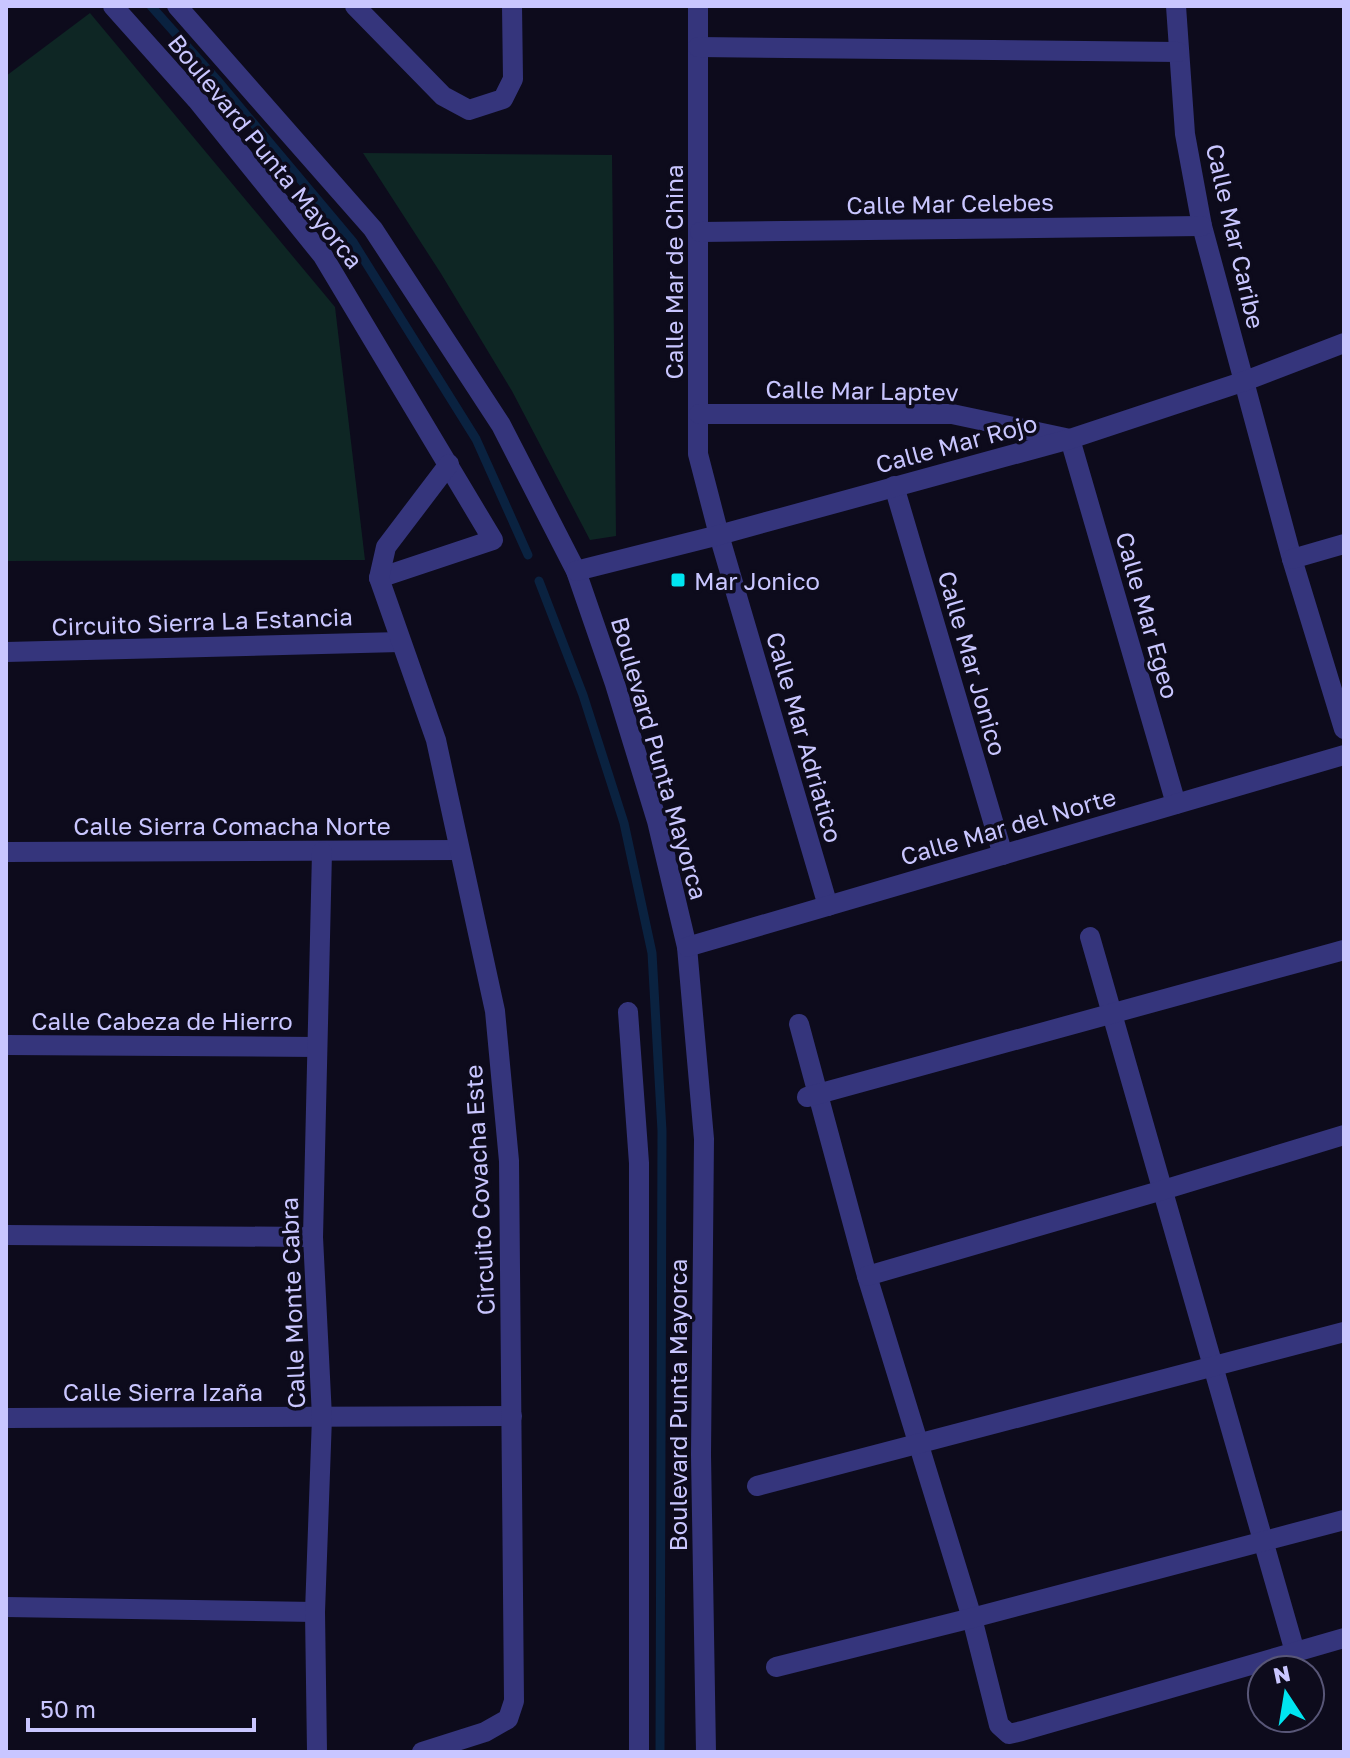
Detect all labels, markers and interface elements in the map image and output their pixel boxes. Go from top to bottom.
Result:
street label: Boulevard Punta Mayorca [163,28,369,274]
street label: Calle Mar Caribe [1201,141,1271,331]
street label: Calle Mar de China [659,165,688,380]
street label: Calle Mar Celebes [846,187,1054,219]
street label: Calle Mar Laptev [765,374,959,406]
street label: Calle Mar Rojo [872,408,1040,478]
street label: Calle Mar Egeo [1110,528,1186,702]
place label: Mar Jonico [694,566,820,595]
street label: Calle Mar Jonico [933,567,1013,759]
marker: Mar Jonico [669,571,687,589]
street label: Circuito Sierra La Estancia [51,601,353,641]
street label: Boulevard Punta Mayorca [606,613,714,903]
street label: Calle Mar Adriatico [761,628,849,846]
street label: Calle Mar del Norte [897,781,1119,871]
street label: Calle Sierra Comacha Norte [73,811,391,840]
street label: Calle Cabeza de Hierro [31,1006,293,1035]
street label: Circuito Covacha Este [458,1064,500,1316]
street label: Calle Monte Cabra [274,1197,310,1409]
street label: Boulevard Punta Mayorca [663,1259,692,1551]
street label: Calle Sierra Izaña [63,1377,263,1406]
north arrow [1246,1654,1326,1734]
text: N [1271,1659,1293,1689]
scale bar [28,1682,254,1732]
text: 50 m [40,1694,96,1723]

